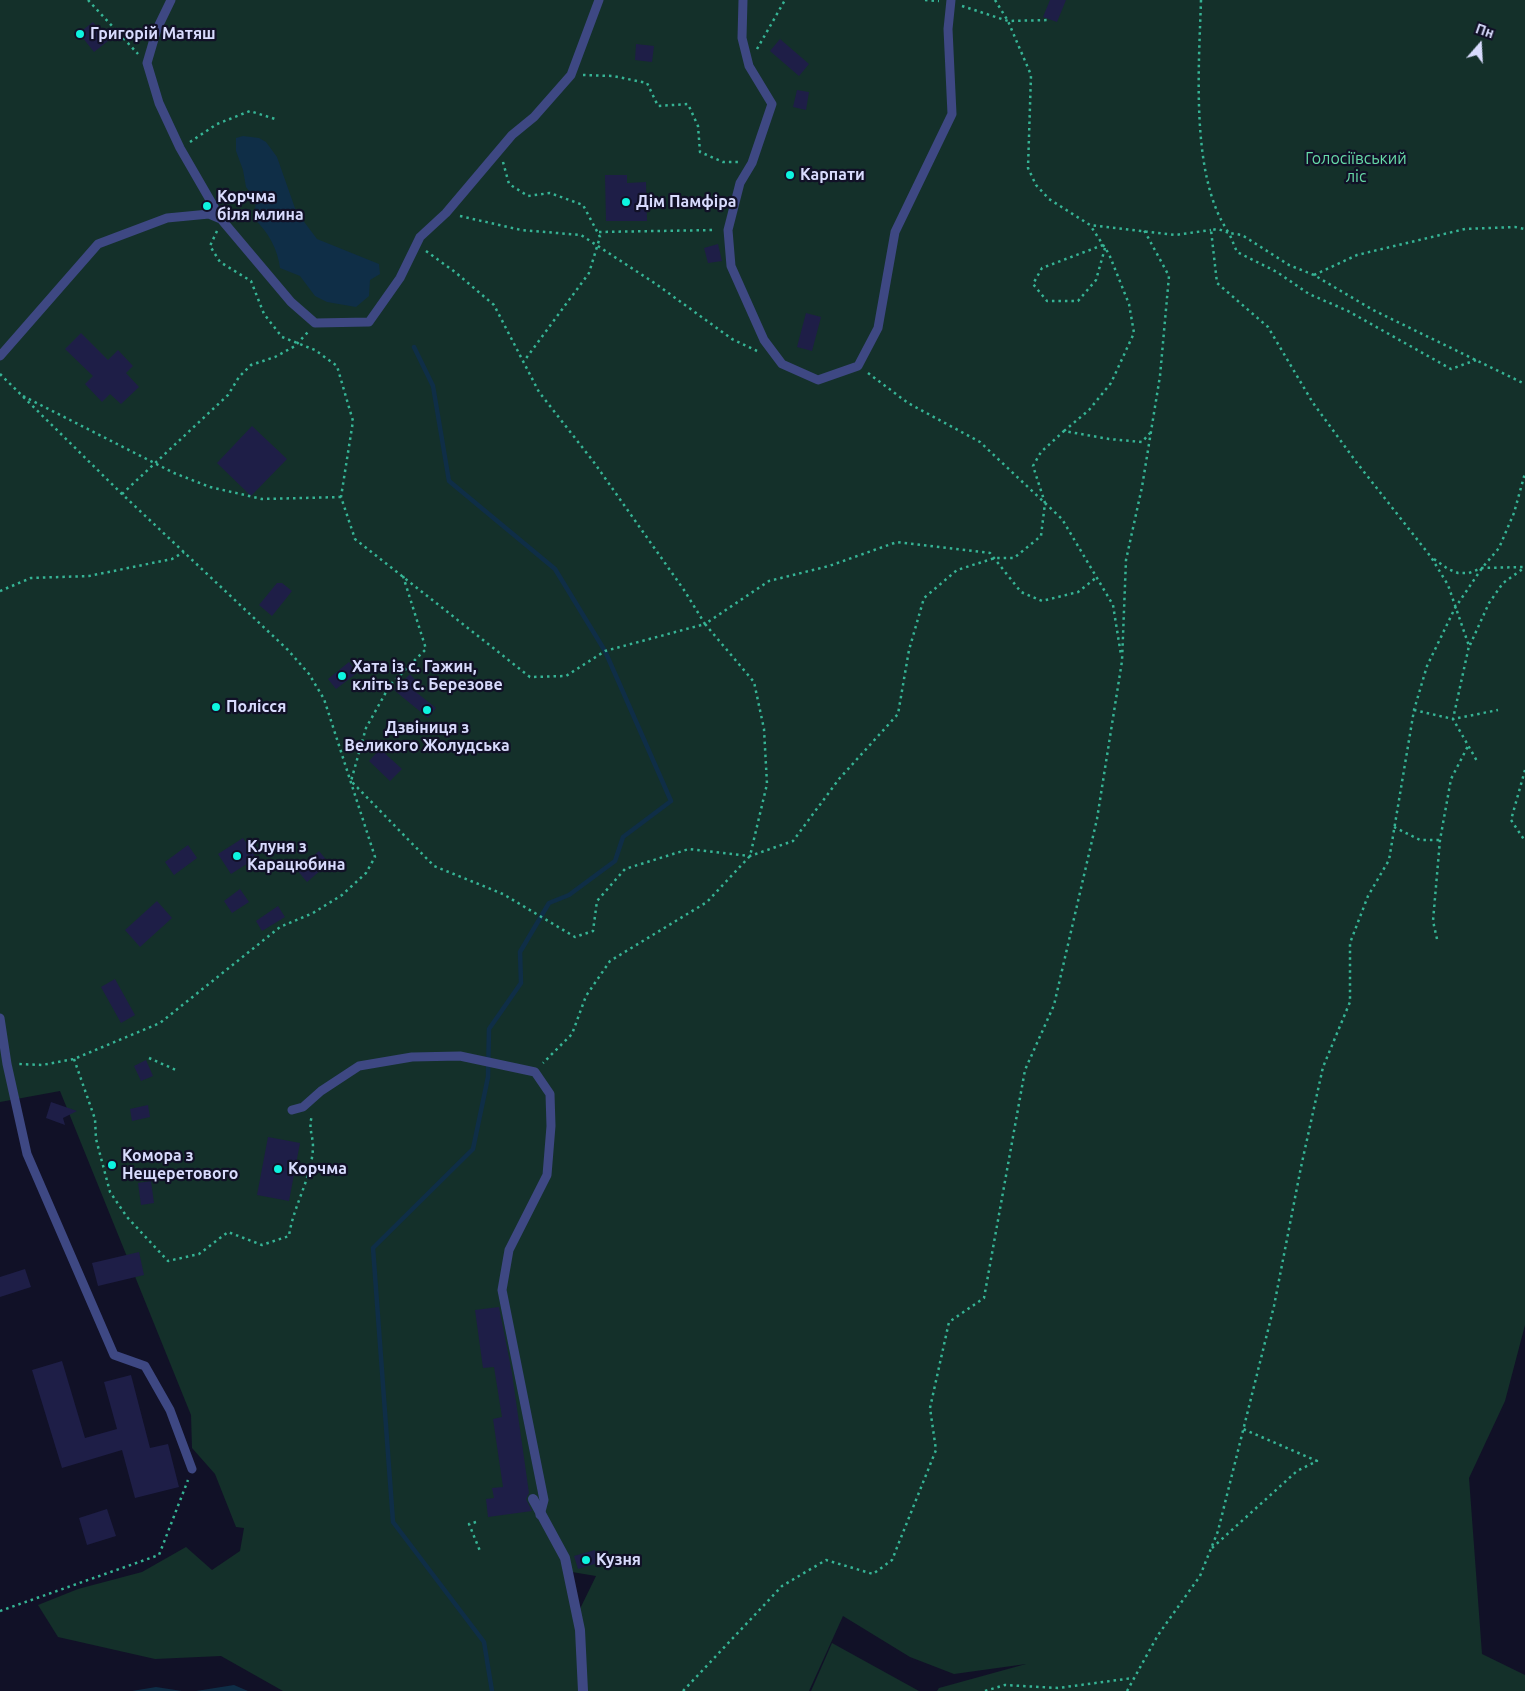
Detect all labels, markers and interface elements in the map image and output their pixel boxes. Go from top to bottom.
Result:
north arrow [1455,20,1505,70]
text: Пн [1474,20,1496,41]
place label: Григорій Матяш [90,24,216,44]
marker: Григорій Матяш [74,28,86,40]
park label: Голосіївський ліс [1305,149,1407,187]
place label: Карпати [800,165,865,185]
marker: Карпати [784,169,796,181]
place label: Корчма біля млина [217,187,304,225]
place label: Дім Памфіра [636,192,736,212]
marker: Дім Памфіра [620,196,632,208]
marker: Корчма біля млина [201,200,213,212]
place label: Хата із с. Гажин, кліть із с. Березове [352,657,503,695]
marker: Хата із с. Гажин, кліть із с. Березове [336,670,348,682]
place label: Полісся [226,697,286,717]
marker: Полісся [210,701,222,713]
marker: Дзвіниця з Великого Жолудська [421,704,433,716]
place label: Дзвіниця з Великого Жолудська [344,718,510,756]
place label: Клуня з Карацюбина [247,837,345,875]
marker: Клуня з Карацюбина [231,850,243,862]
place label: Комора з Нещеретового [122,1146,238,1184]
marker: Комора з Нещеретового [106,1159,118,1171]
place label: Корчма [288,1159,347,1179]
marker: Корчма [272,1163,284,1175]
place label: Кузня [596,1550,641,1570]
marker: Кузня [580,1554,592,1566]

